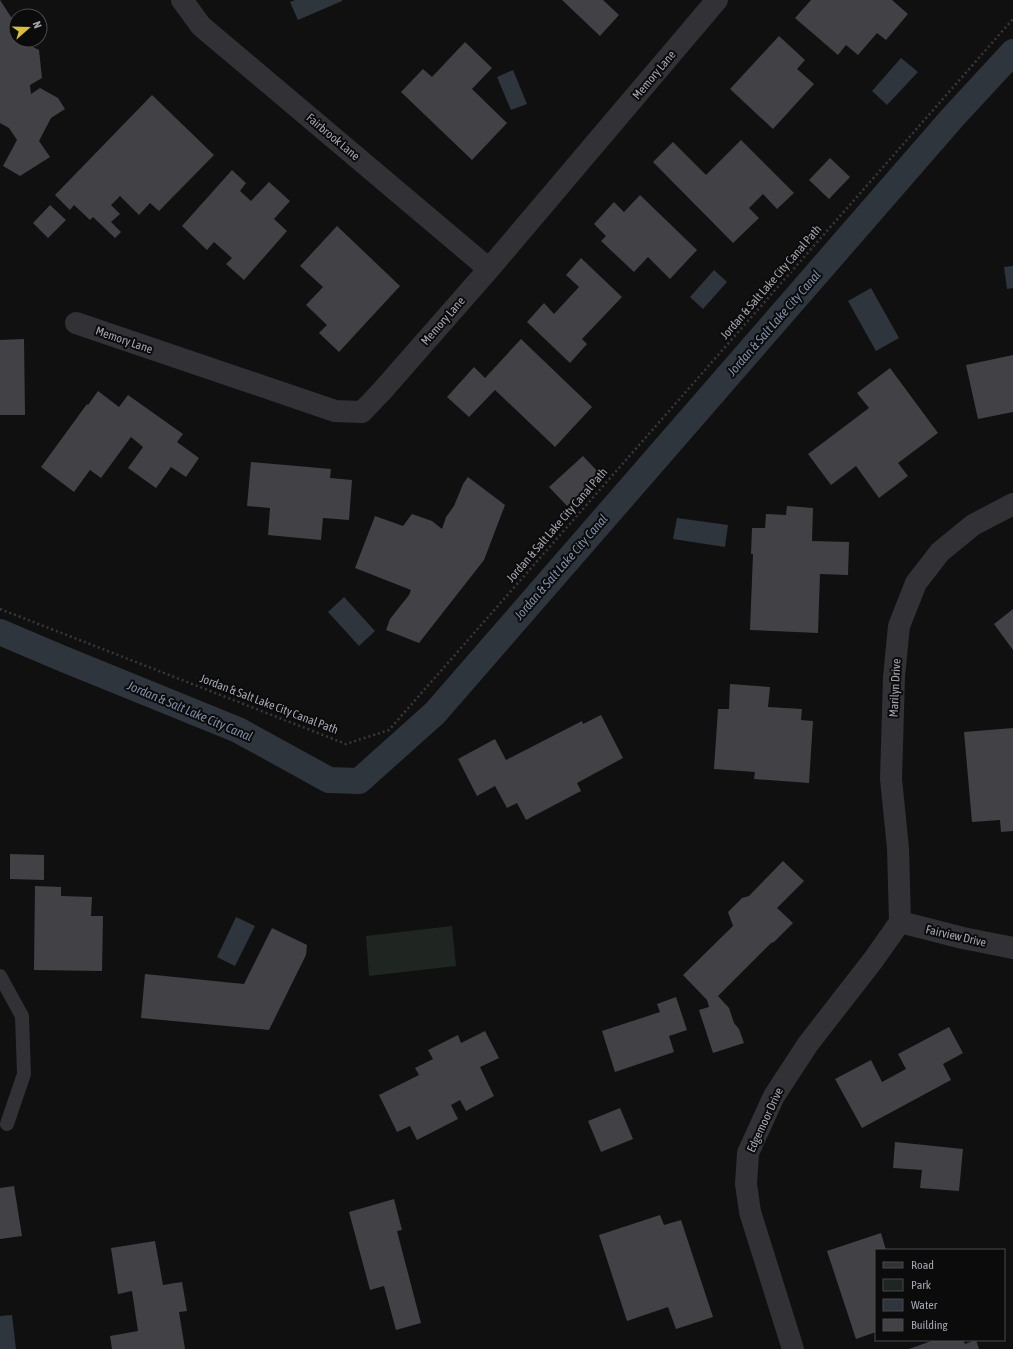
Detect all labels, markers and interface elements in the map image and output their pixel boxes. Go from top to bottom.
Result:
north arrow [8,8,48,48]
text: N [31,19,44,30]
street label: Memory Lane [630,48,678,102]
street label: Fairbrook Lane [303,111,363,163]
street label: Jordan & Salt Lake City Canal Path [717,222,825,342]
water label: Jordan & Salt Lake City Canal [724,267,824,379]
street label: Memory Lane [418,294,468,348]
street label: Memory Lane [94,324,154,356]
street label: Jordan & Salt Lake City Canal Path [503,465,611,585]
water label: Jordan & Salt Lake City Canal [511,511,611,623]
street label: Marilyn Drive [886,658,904,718]
street label: Jordan & Salt Lake City Canal Path [198,671,340,737]
water label: Jordan & Salt Lake City Canal [124,677,255,744]
street label: Fairview Drive [924,922,988,950]
street label: Edgemoor Drive [744,1086,786,1154]
legend [875,1249,1005,1341]
text: Road [911,1258,934,1272]
text: Park [911,1278,932,1292]
text: Water [911,1298,938,1312]
text: Building [911,1318,949,1332]

